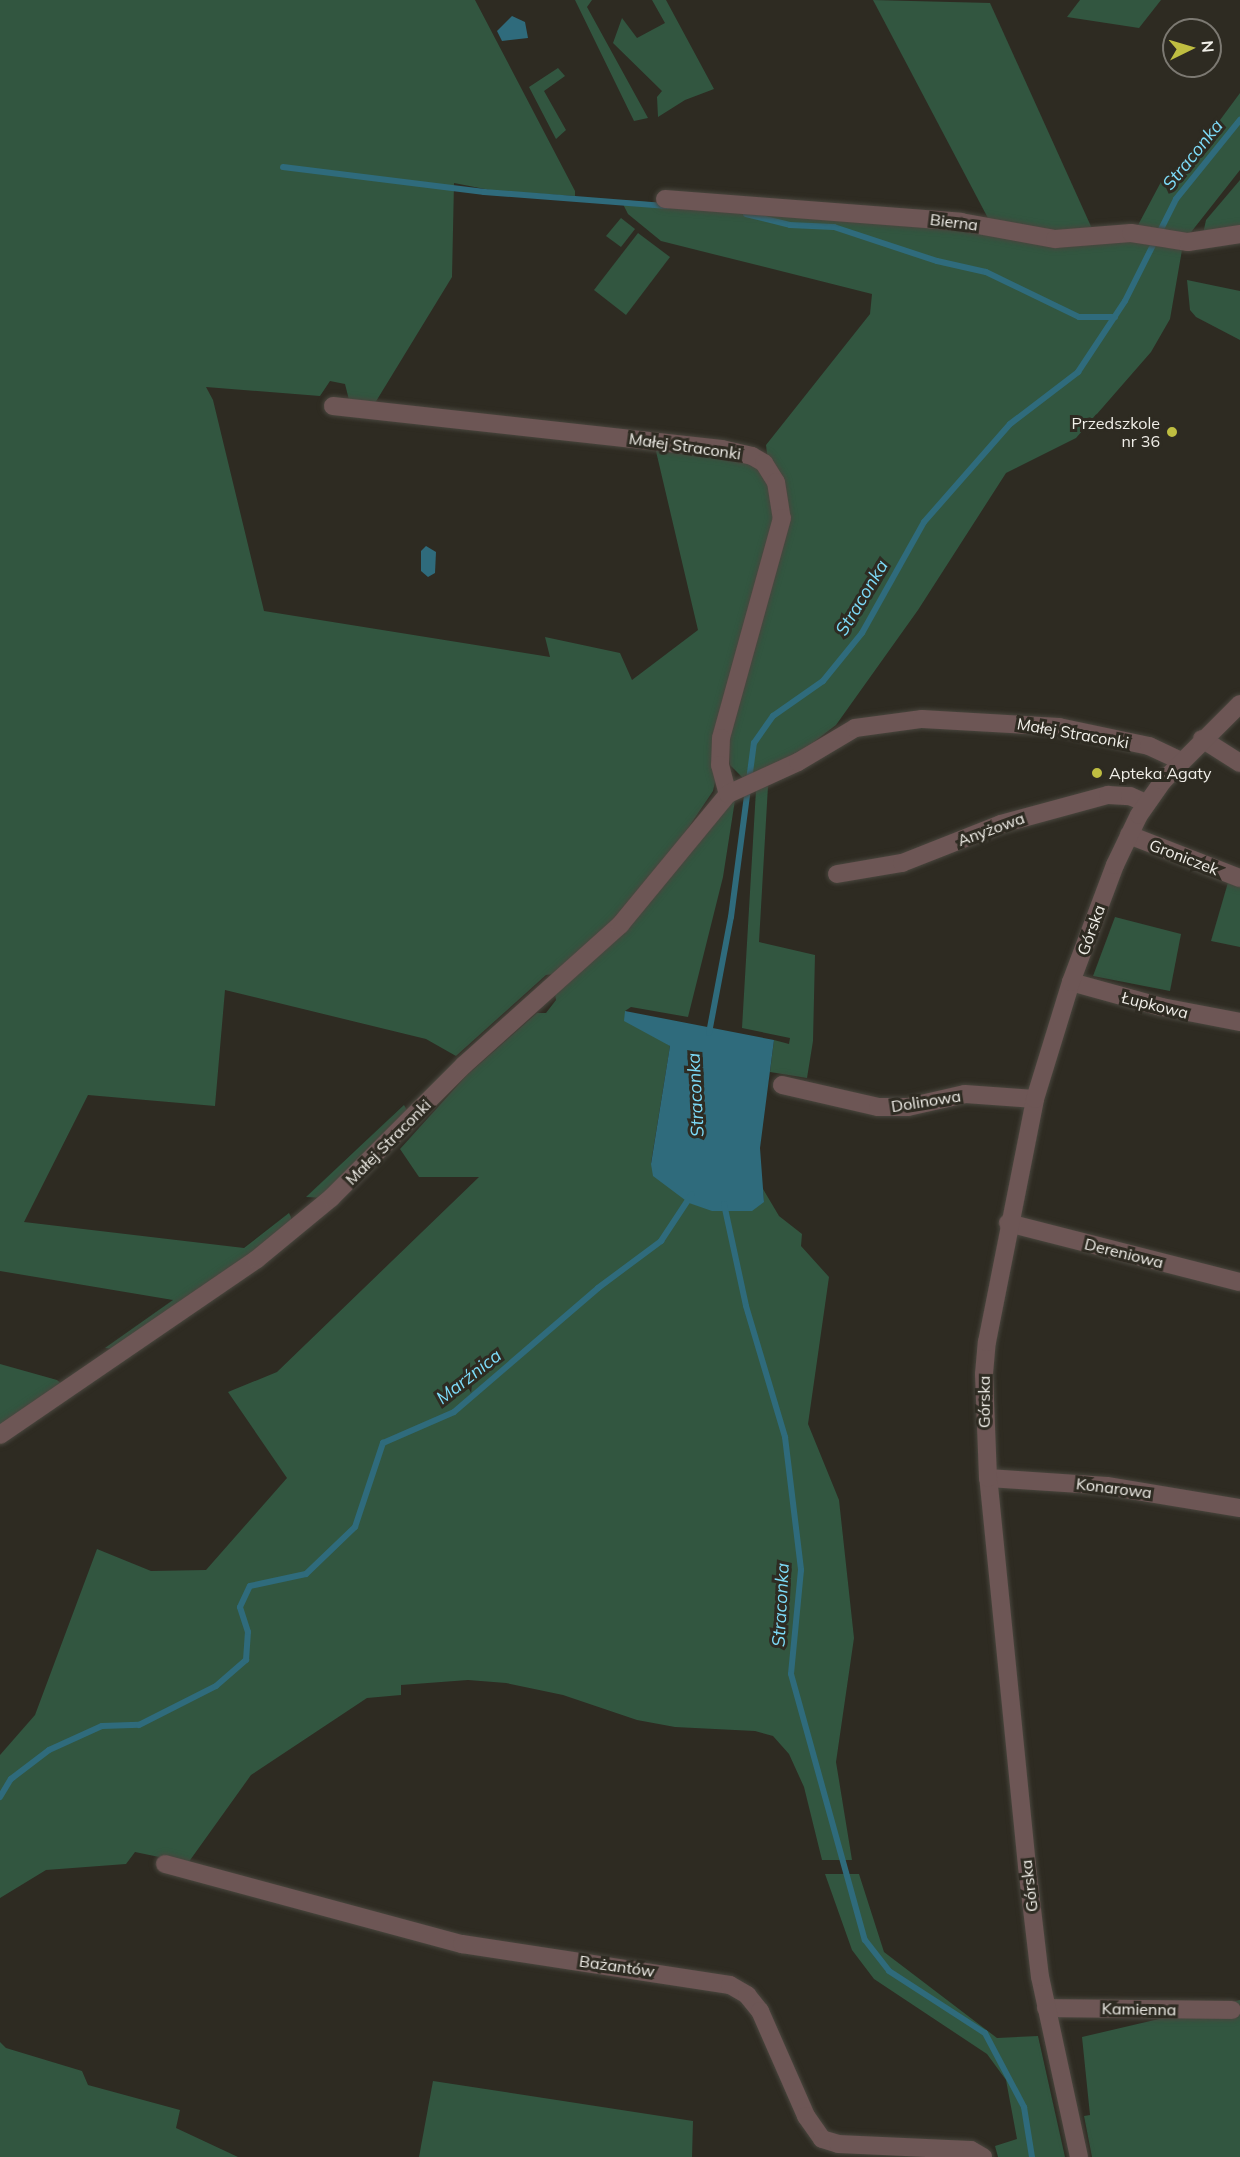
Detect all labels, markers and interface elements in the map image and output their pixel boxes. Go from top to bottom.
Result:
north arrow [1162,18,1222,78]
text: N [1197,40,1218,54]
water label: Straconka [1158,115,1228,195]
street label: Bierna [929,210,979,234]
place label: Przedszkole nr 36 [1072,413,1160,451]
marker: Przedszkole nr 36 [1165,425,1179,439]
street label: Małej Straconki [628,429,742,463]
water label: Straconka [831,556,893,640]
street label: Małej Straconki [1016,714,1130,752]
place label: Apteka Agaty [1109,763,1212,783]
marker: Apteka Agaty [1090,766,1104,780]
street label: Anyżowa [955,808,1027,850]
street label: Groniczek [1147,835,1221,879]
street label: Górska [1073,902,1109,958]
street label: Łupkowa [1120,987,1190,1023]
water label: Straconka [683,1052,709,1138]
street label: Dolinowa [890,1086,962,1116]
street label: Małej Straconki [341,1095,435,1189]
street label: Dereniowa [1083,1234,1165,1272]
water label: Marźnica [432,1345,506,1409]
street label: Górska [974,1376,994,1428]
street label: Konarowa [1075,1474,1153,1502]
water label: Straconka [768,1562,794,1648]
street label: Górska [1016,1859,1042,1913]
street label: Bażantów [578,1951,656,1981]
street label: Kamienna [1102,1999,1176,2019]

